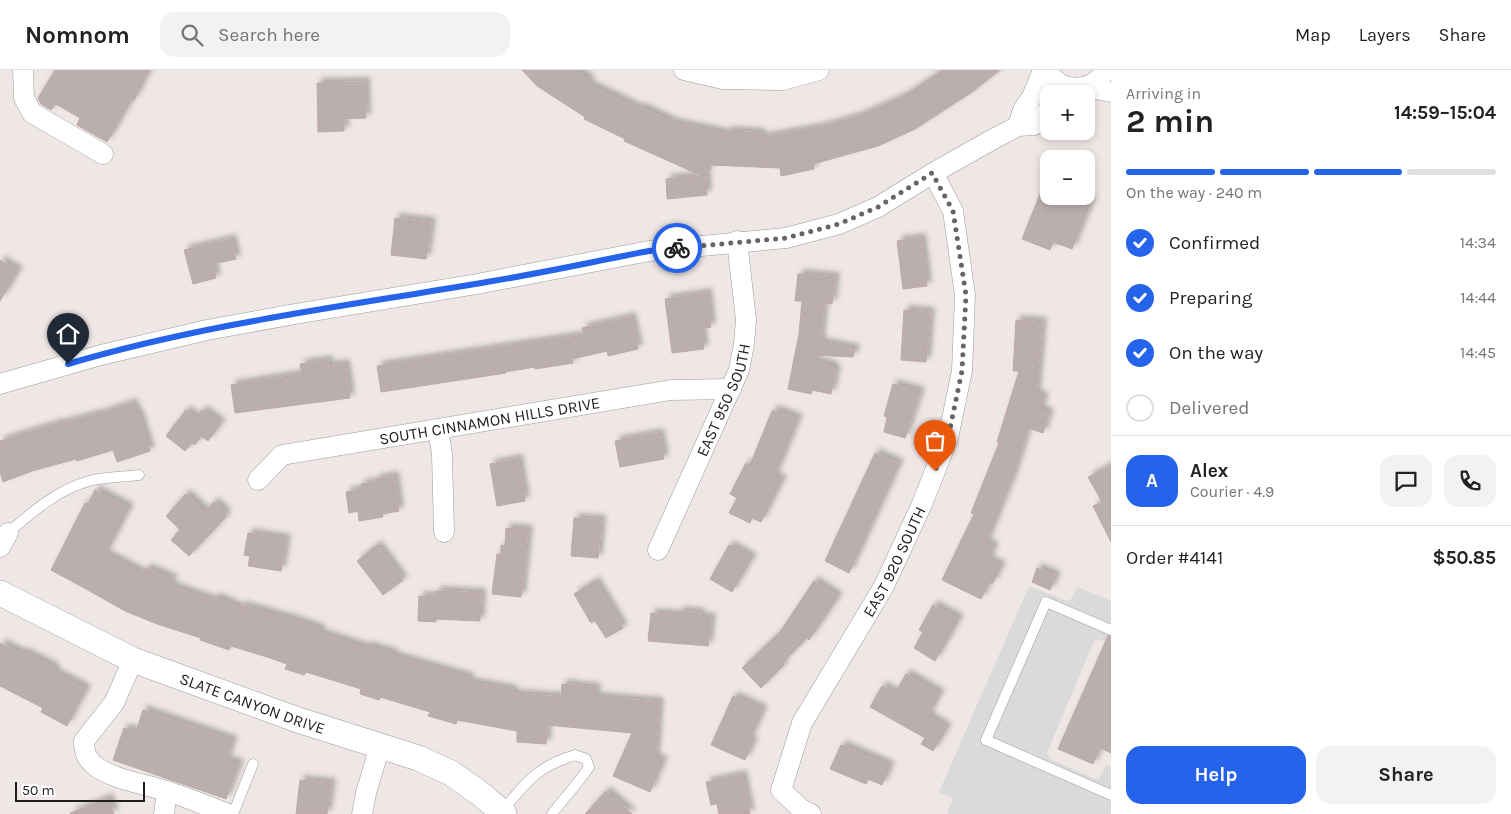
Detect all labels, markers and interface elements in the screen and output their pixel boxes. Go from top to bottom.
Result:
search box [160,12,510,57]
text: Nomnom [25,21,130,49]
icon: search [178,21,206,49]
text: Search here [218,24,320,46]
text: Map [1295,24,1331,46]
text: Layers [1359,24,1411,46]
text: Share [1439,24,1486,46]
text: Arriving in [1126,84,1201,103]
map controls [1040,85,1095,205]
button: + [1040,85,1095,140]
text: 14:59–15:04 [1394,102,1496,124]
text: 2 min [1126,103,1214,140]
button: − [1040,150,1095,205]
text: On the way · 240 m [1126,183,1262,202]
courier [652,223,702,273]
icon: check [1126,229,1154,257]
text: Confirmed [1169,232,1260,254]
text: 14:34 [1460,233,1496,252]
icon: bike [663,234,691,262]
icon: check [1126,284,1154,312]
text: Preparing [1169,287,1252,309]
text: 14:44 [1460,288,1496,307]
pin [47,313,89,364]
icon: home [54,320,82,348]
icon: check [1126,339,1154,367]
street label: EAST 950 SOUTH [692,342,753,459]
text: On the way [1169,342,1263,364]
text: 14:45 [1460,343,1496,362]
street label: SOUTH CINNAMON HILLS DRIVE [378,393,601,448]
text: Delivered [1169,397,1249,419]
pin [914,420,956,471]
icon: bag [921,427,949,455]
button: chat [1380,455,1432,507]
button: phone [1444,455,1496,507]
text: Alex [1190,460,1228,482]
text: A [1146,470,1158,492]
text: Courier · 4.9 [1190,482,1274,501]
street label: EAST 920 SOUTH [858,503,929,620]
text: Order #4141 [1126,547,1223,569]
text: $50.85 [1432,547,1496,569]
street label: SLATE CANYON DRIVE [177,668,328,738]
button: Help [1126,746,1306,804]
button: Share [1316,746,1496,804]
scale bar [15,779,145,802]
text: 50 m [22,782,55,799]

